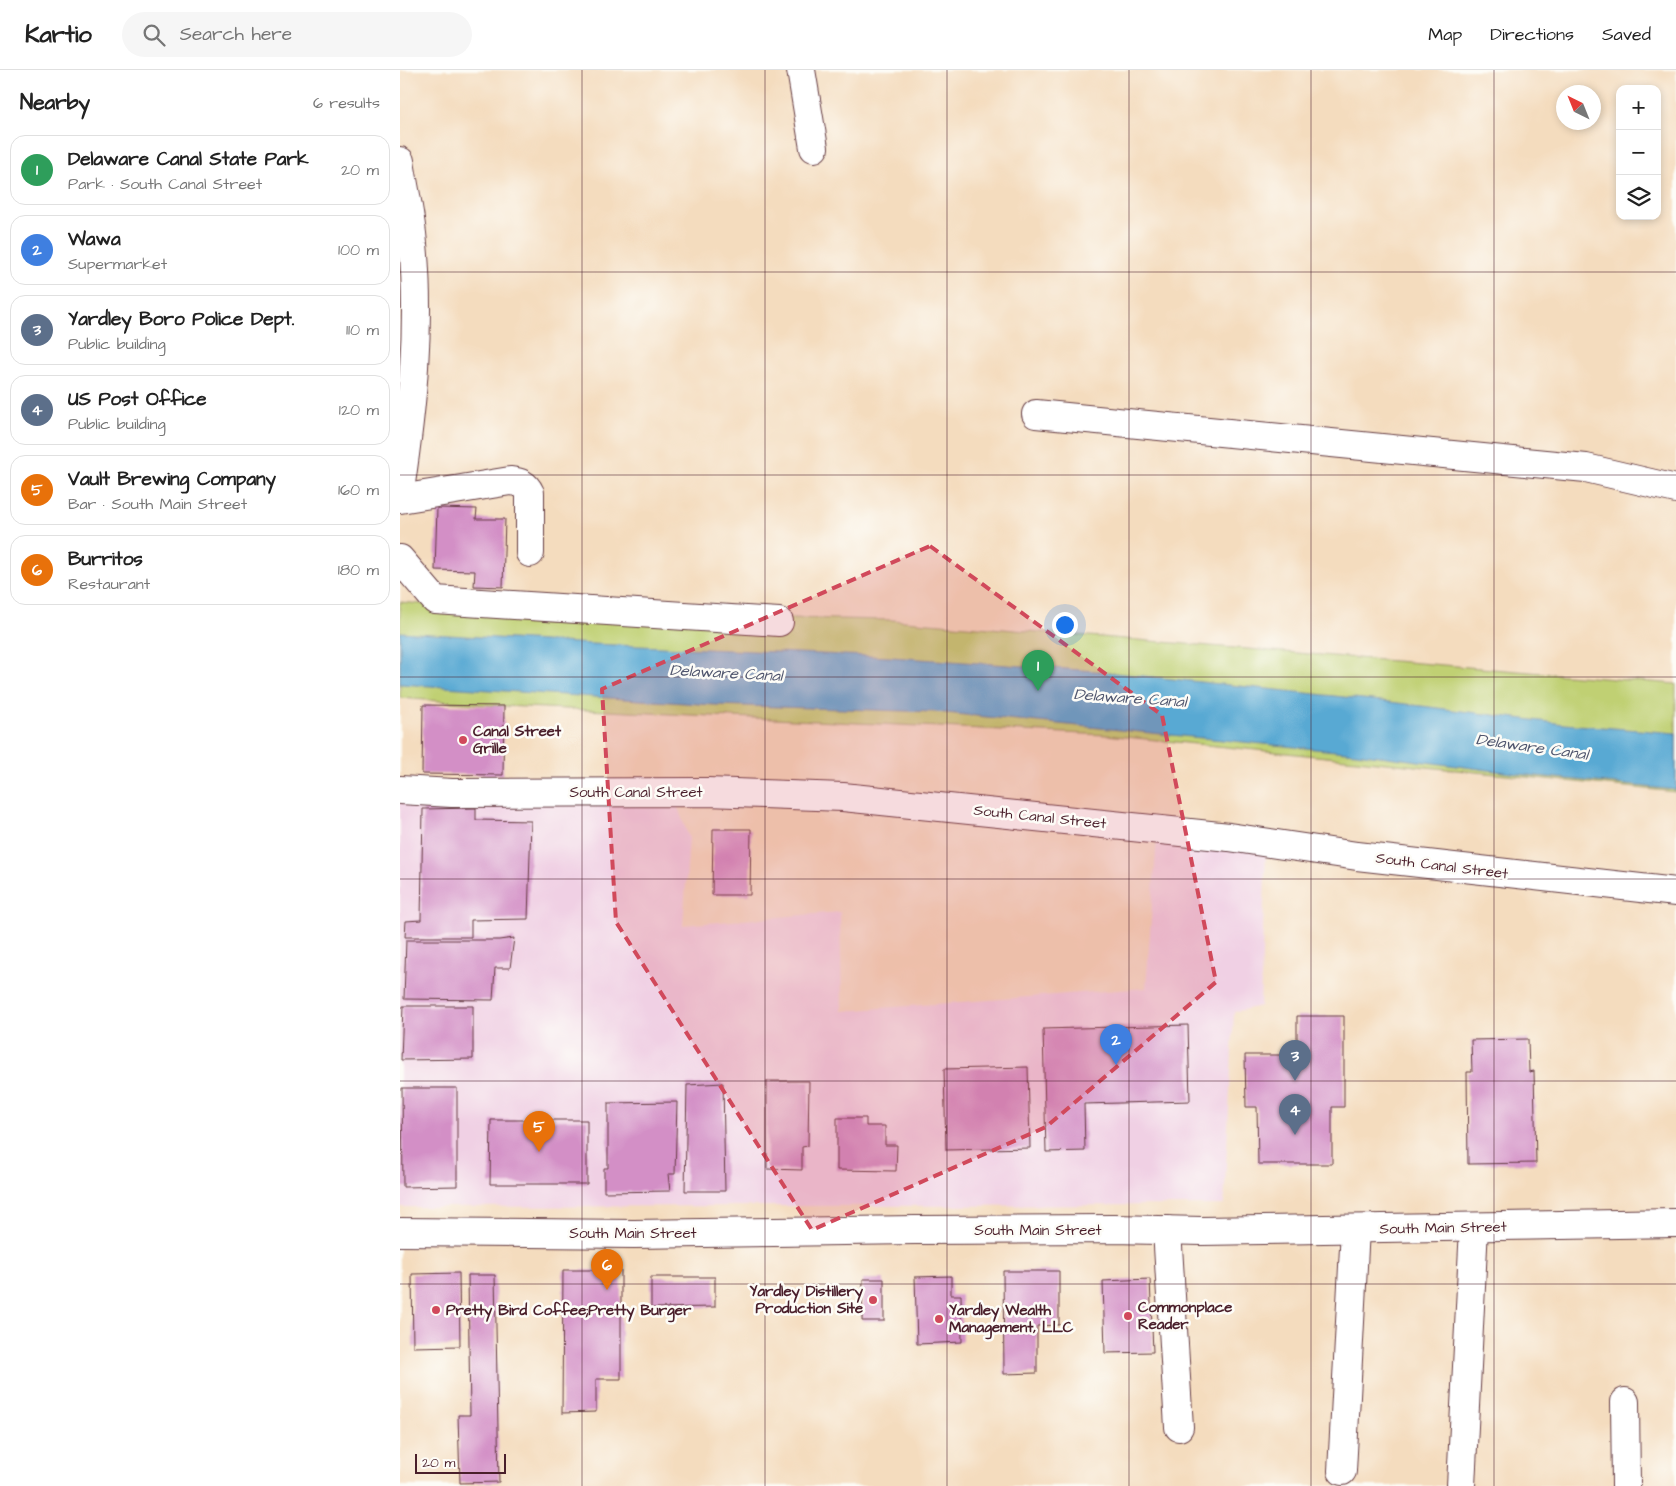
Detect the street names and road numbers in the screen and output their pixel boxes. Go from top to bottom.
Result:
street label: South Canal Street [569,782,703,803]
street label: South Canal Street [973,800,1107,834]
street label: South Canal Street [1375,847,1509,885]
street label: South Main Street [1379,1216,1507,1240]
street label: South Main Street [974,1220,1102,1241]
street label: South Main Street [569,1223,697,1244]

